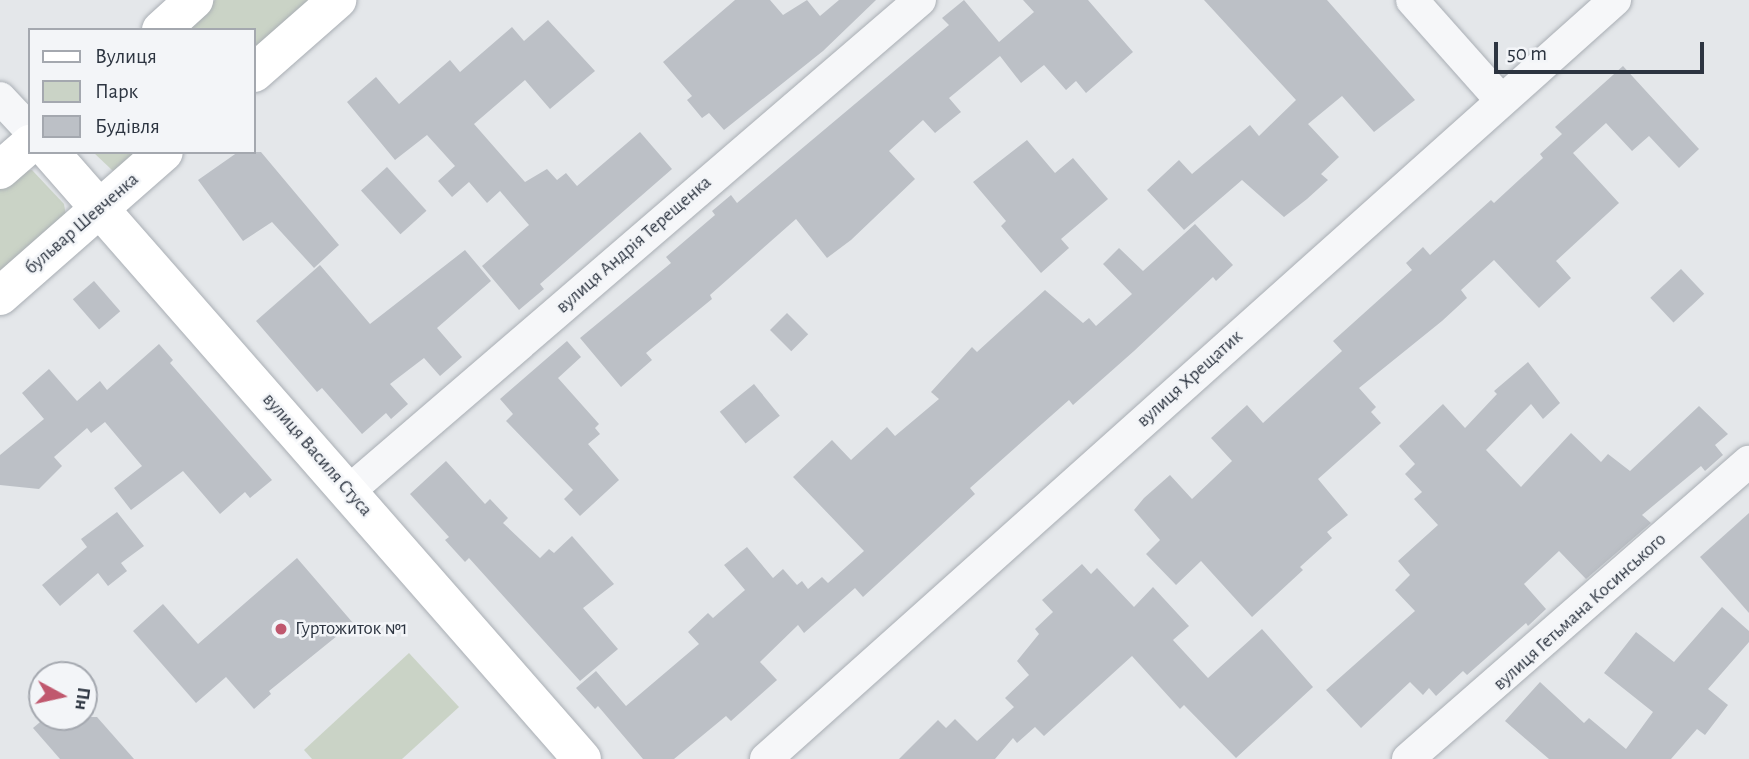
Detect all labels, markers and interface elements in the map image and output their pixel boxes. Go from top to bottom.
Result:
legend [28,28,256,154]
scale bar [1497,28,1707,72]
text: 50 m [1507,43,1547,64]
text: Вулиця [95,46,157,67]
text: Парк [95,81,138,102]
text: Будівля [95,116,160,137]
street label: бульвар Шевченка [21,168,143,280]
street label: вулиця Андрія Терещенка [552,171,716,319]
street label: вулиця Хрещатик [1132,326,1248,432]
street label: вулиця Василя Стуса [257,389,377,521]
street label: вулиця Гетьмана Косинського [1489,528,1671,696]
place label: Гуртожиток №1 [295,618,408,640]
marker: Гуртожиток №1 [273,621,289,637]
north arrow [28,661,98,731]
text: Пн [71,686,93,712]

